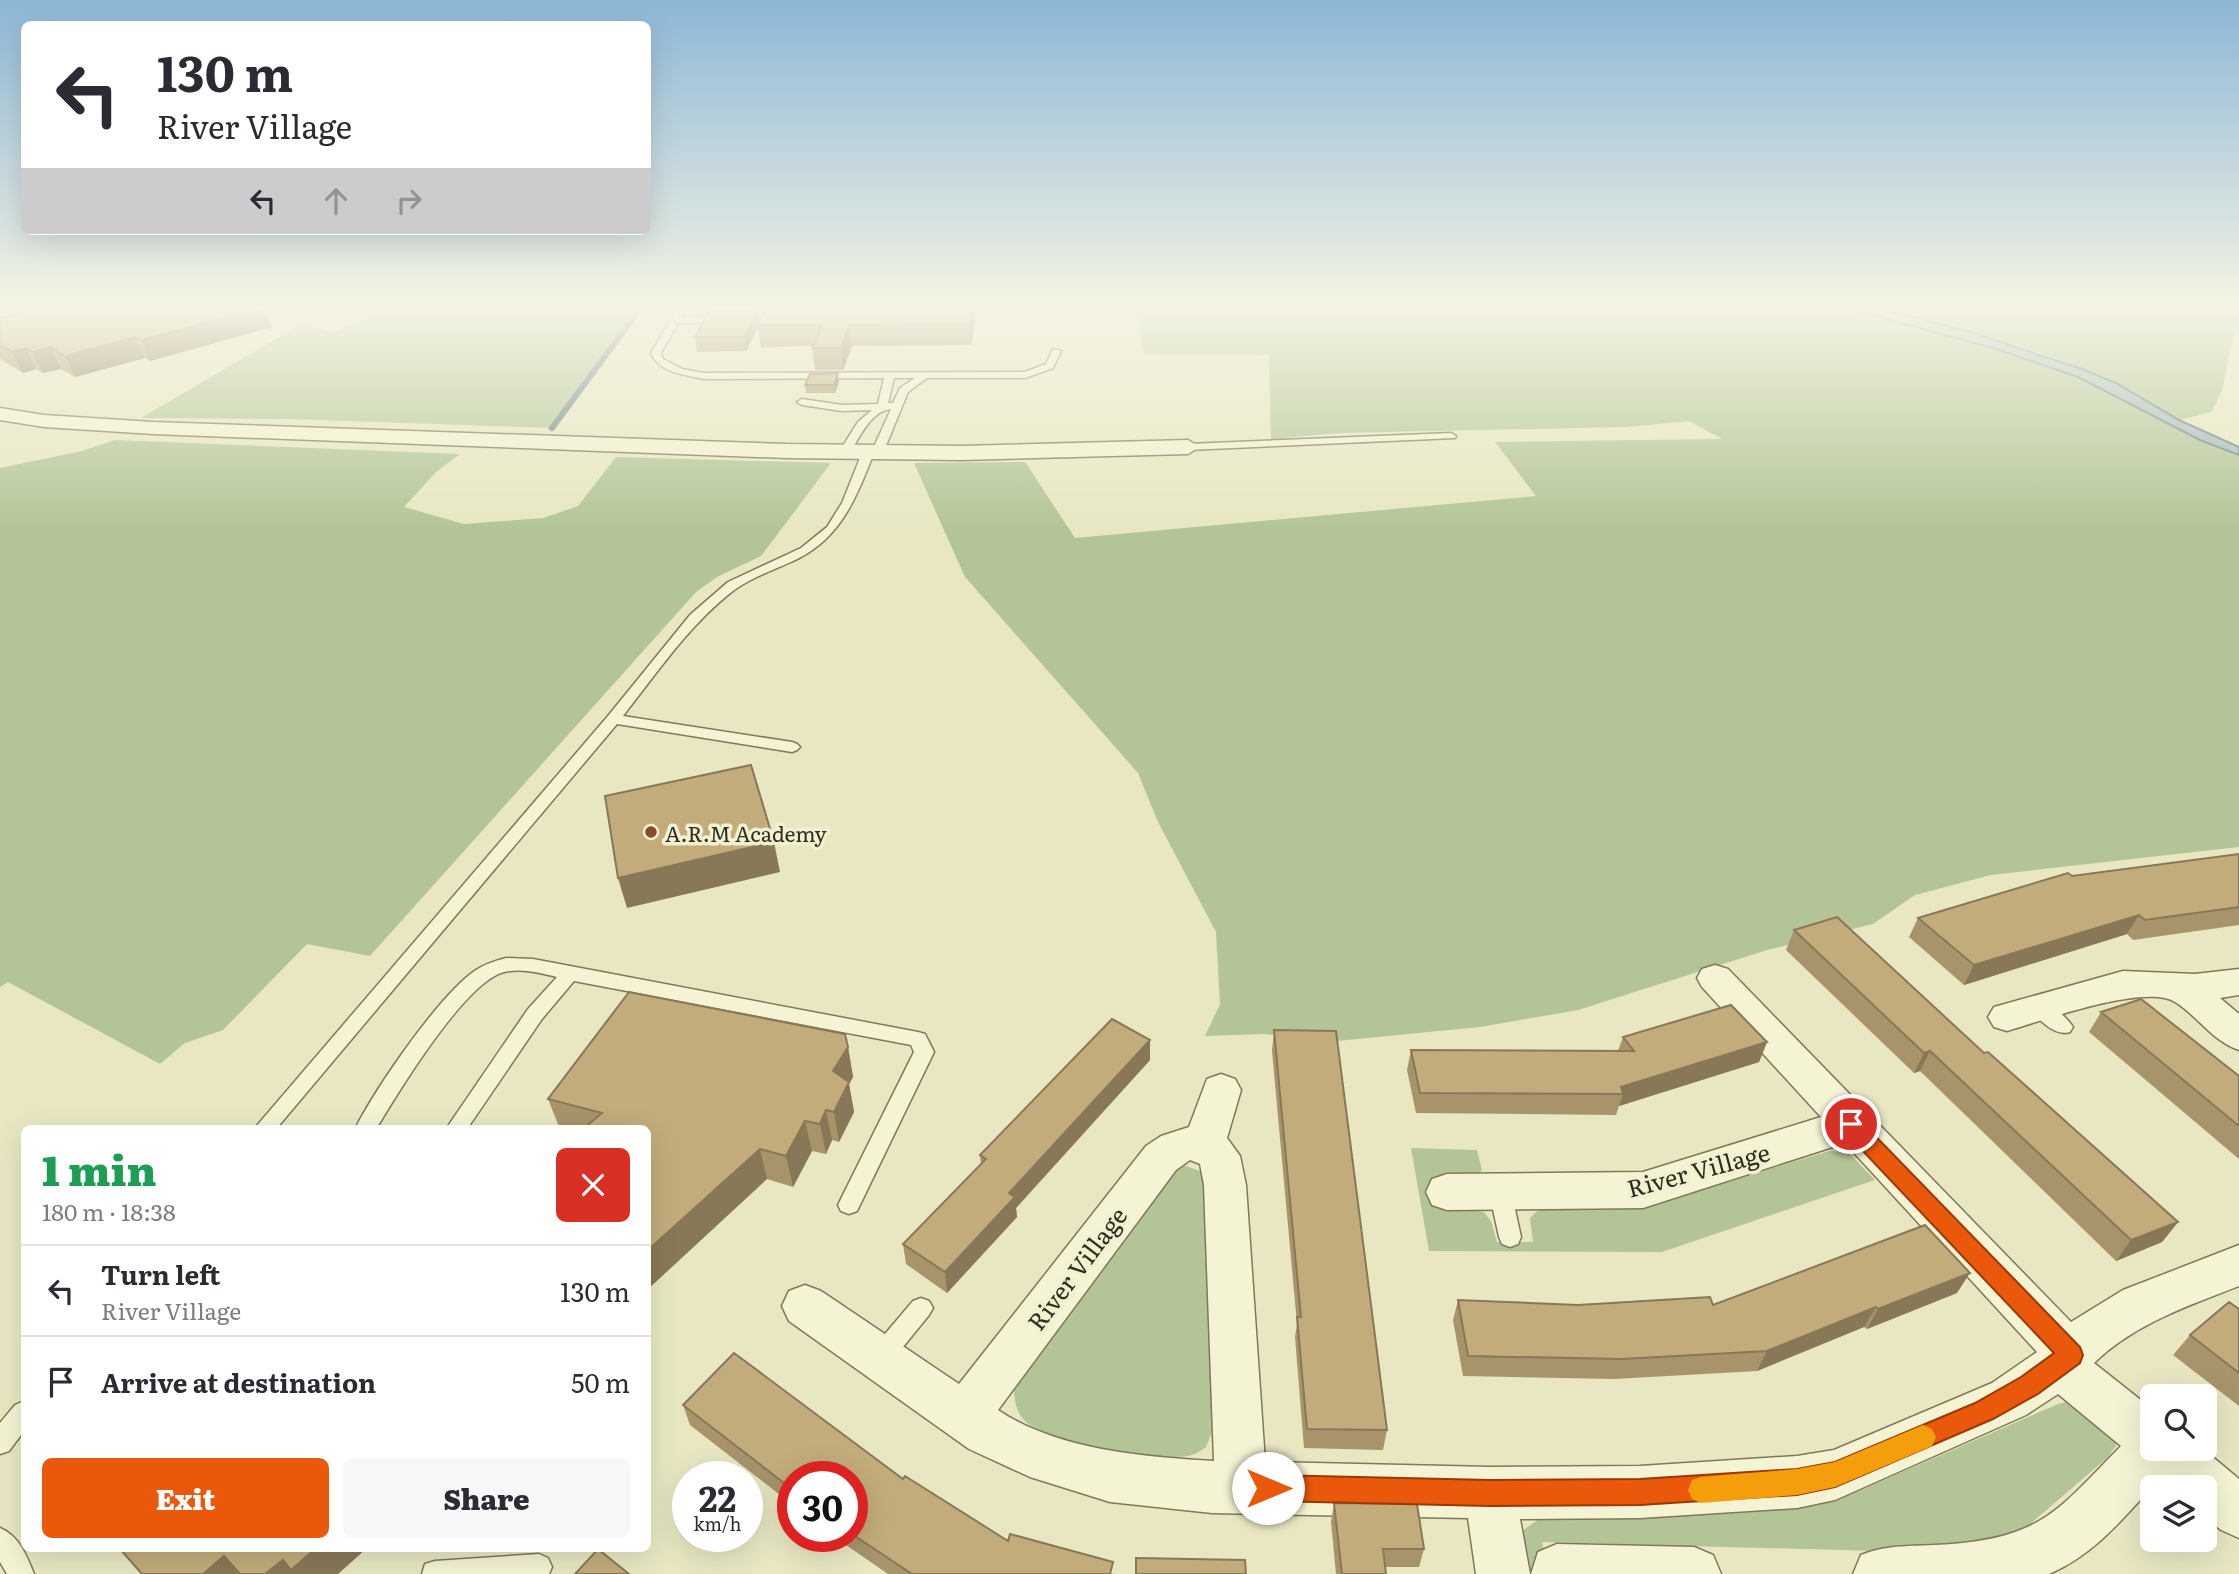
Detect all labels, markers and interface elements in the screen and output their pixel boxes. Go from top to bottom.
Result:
text: 130 m [157,34,293,107]
icon: left [42,49,133,140]
text: River Village [157,101,352,149]
icon: left [244,182,282,220]
icon: ahead [317,182,355,220]
icon: right [390,182,428,220]
place label: A.R.M Academy [665,817,827,848]
marker: A.R.M Academy [643,824,659,840]
pin [1821,1094,1881,1154]
icon: arrive [1832,1105,1870,1143]
street label: River Village [1623,1133,1773,1205]
text: 1 min [42,1137,157,1199]
button: close [556,1148,630,1222]
text: 180 m · 18:38 [42,1194,176,1228]
street label: River Village [1018,1199,1134,1337]
text: Turn left [101,1254,220,1293]
text: 130 m [560,1271,630,1310]
icon: left [42,1272,80,1310]
text: River Village [101,1293,241,1327]
text: Arrive at destination [101,1362,376,1401]
text: 50 m [571,1362,630,1401]
icon: arrive [42,1363,80,1401]
map controls [2140,1384,2217,1552]
button: search [2140,1384,2217,1461]
position arrow [1231,1451,1305,1525]
button: Exit [42,1458,329,1538]
button: Share [343,1458,630,1538]
speed limit sign: 30 [777,1461,868,1552]
text: 22 [699,1471,736,1523]
button: layers [2140,1475,2217,1552]
text: km/h [694,1510,741,1537]

